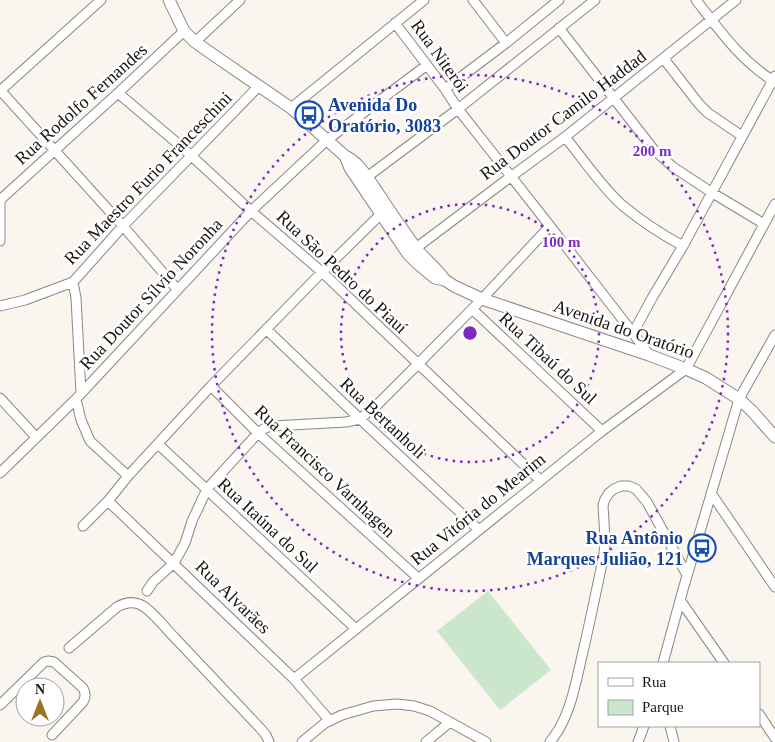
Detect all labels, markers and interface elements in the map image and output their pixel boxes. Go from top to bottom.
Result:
street label: Rua Niterói [407,16,473,96]
street label: Rua Rodolfo Fernandes [11,39,151,169]
street label: Rua Doutor Camilo Haddad [476,46,650,184]
street label: Rua Maestro Furio Franceschini [60,87,236,269]
place label: Avenida Do Oratório, 3083 [328,95,441,136]
bus stop icon: Avenida Do Oratório, 3083 [294,100,324,130]
text: 200 m [633,143,672,159]
street label: Rua São Pedro do Piauí [273,206,411,338]
street label: Rua Doutor Sílvio Noronha [76,214,226,374]
text: 100 m [542,234,581,250]
street label: Avenida do Oratório [551,296,697,362]
street label: Rua Tibaú do Sul [495,308,601,408]
centre of rings [461,324,479,342]
street label: Rua Bertanholi [336,373,430,463]
street label: Rua Francisco Varnhagen [251,401,399,541]
street label: Rua Vitória do Mearim [407,449,549,569]
street label: Rua Itaúna do Sul [214,474,322,576]
place label: Rua Antônio Marques Julião, 121 [527,528,683,569]
bus stop icon: Rua Antônio Marques Julião, 121 [687,533,717,563]
street label: Rua Alvarães [191,556,275,638]
legend [598,662,760,727]
text: Rua [642,674,667,690]
north arrow [15,677,65,727]
text: N [35,682,45,697]
text: Parque [642,699,684,715]

